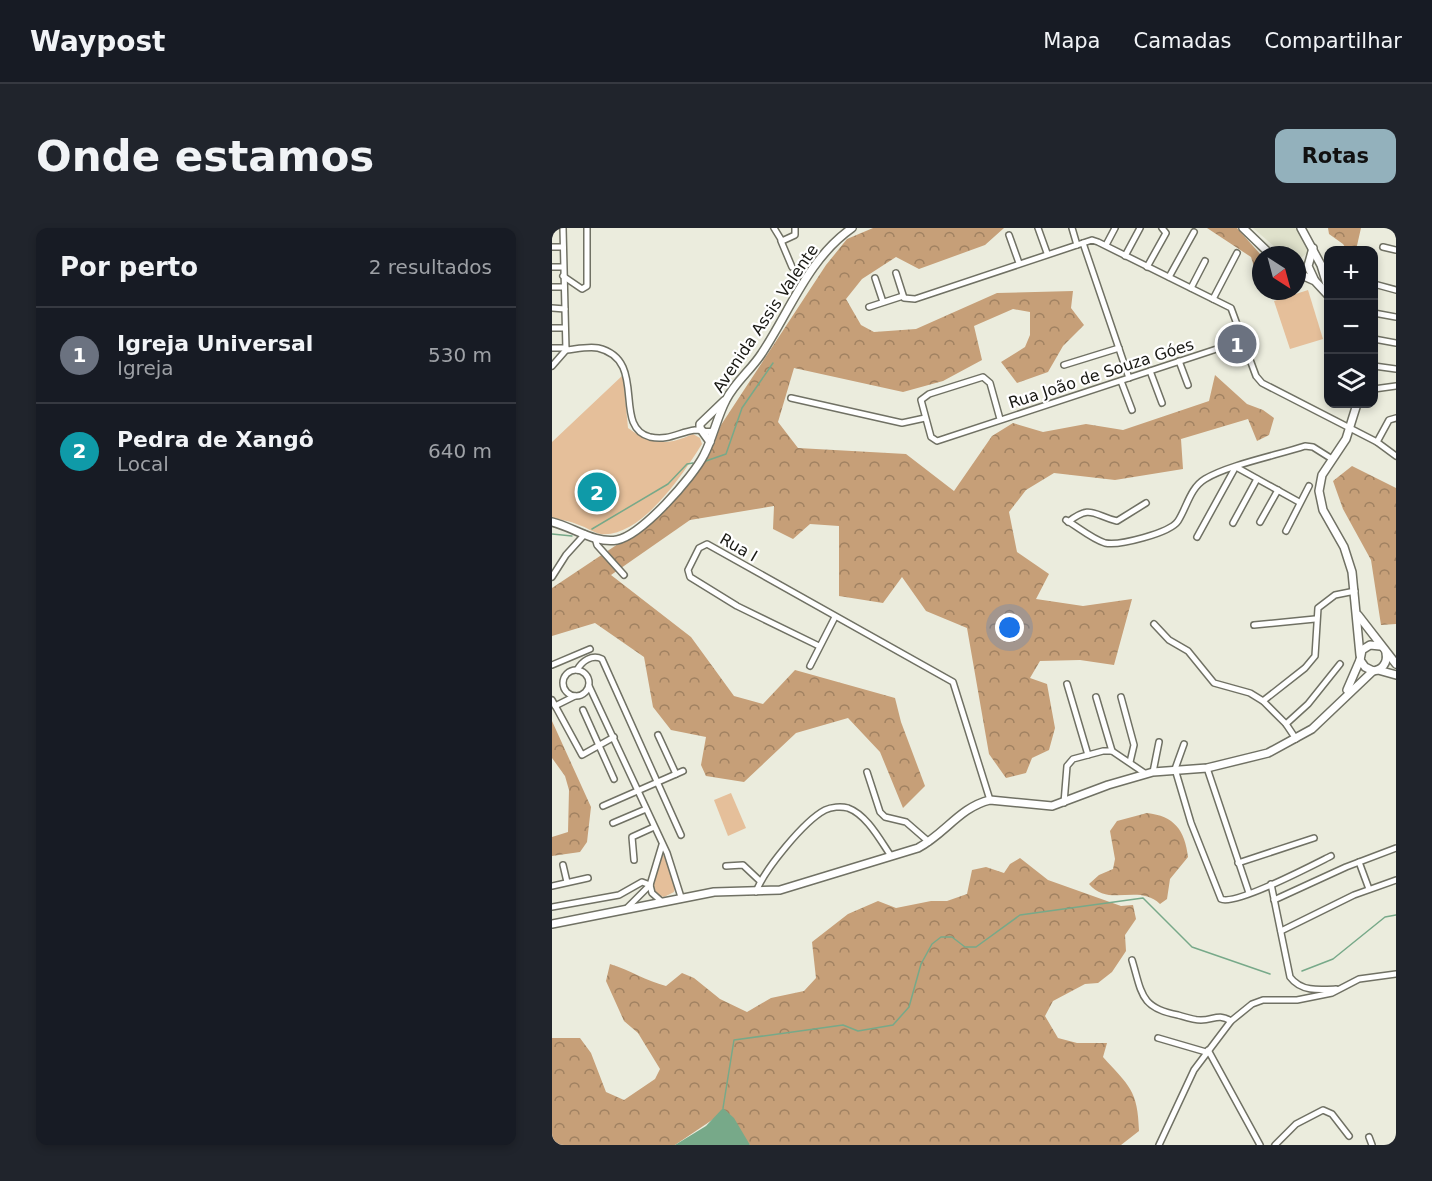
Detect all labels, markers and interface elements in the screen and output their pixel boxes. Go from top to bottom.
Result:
text: Waypost [30,25,166,58]
text: Mapa [1043,29,1100,53]
text: Camadas [1133,29,1231,53]
text: Compartilhar [1264,29,1402,53]
button: Rotas [1275,129,1396,183]
text: Onde estamos [36,132,374,181]
street label: Avenida Assis Valente [709,241,822,396]
north arrow [1252,246,1306,300]
map controls [1324,246,1378,408]
button: + [1324,246,1378,300]
text: Por perto [60,252,198,282]
text: 2 resultados [369,255,492,279]
button: − [1324,300,1378,354]
pin: 1 [1218,322,1256,366]
text: Igreja Universal [117,331,313,356]
street label: Rua João de Souza Góes [1006,335,1196,412]
text: 1 [73,343,86,367]
text: 530 m [428,343,492,367]
button: layers [1324,354,1378,408]
text: Igreja [117,356,174,380]
text: Pedra de Xangô [117,427,314,452]
text: 2 [73,439,86,463]
text: 640 m [428,439,492,463]
text: Local [117,452,169,476]
pin: 2 [578,470,616,514]
street label: Rua I [717,529,761,566]
your location [995,613,1024,642]

